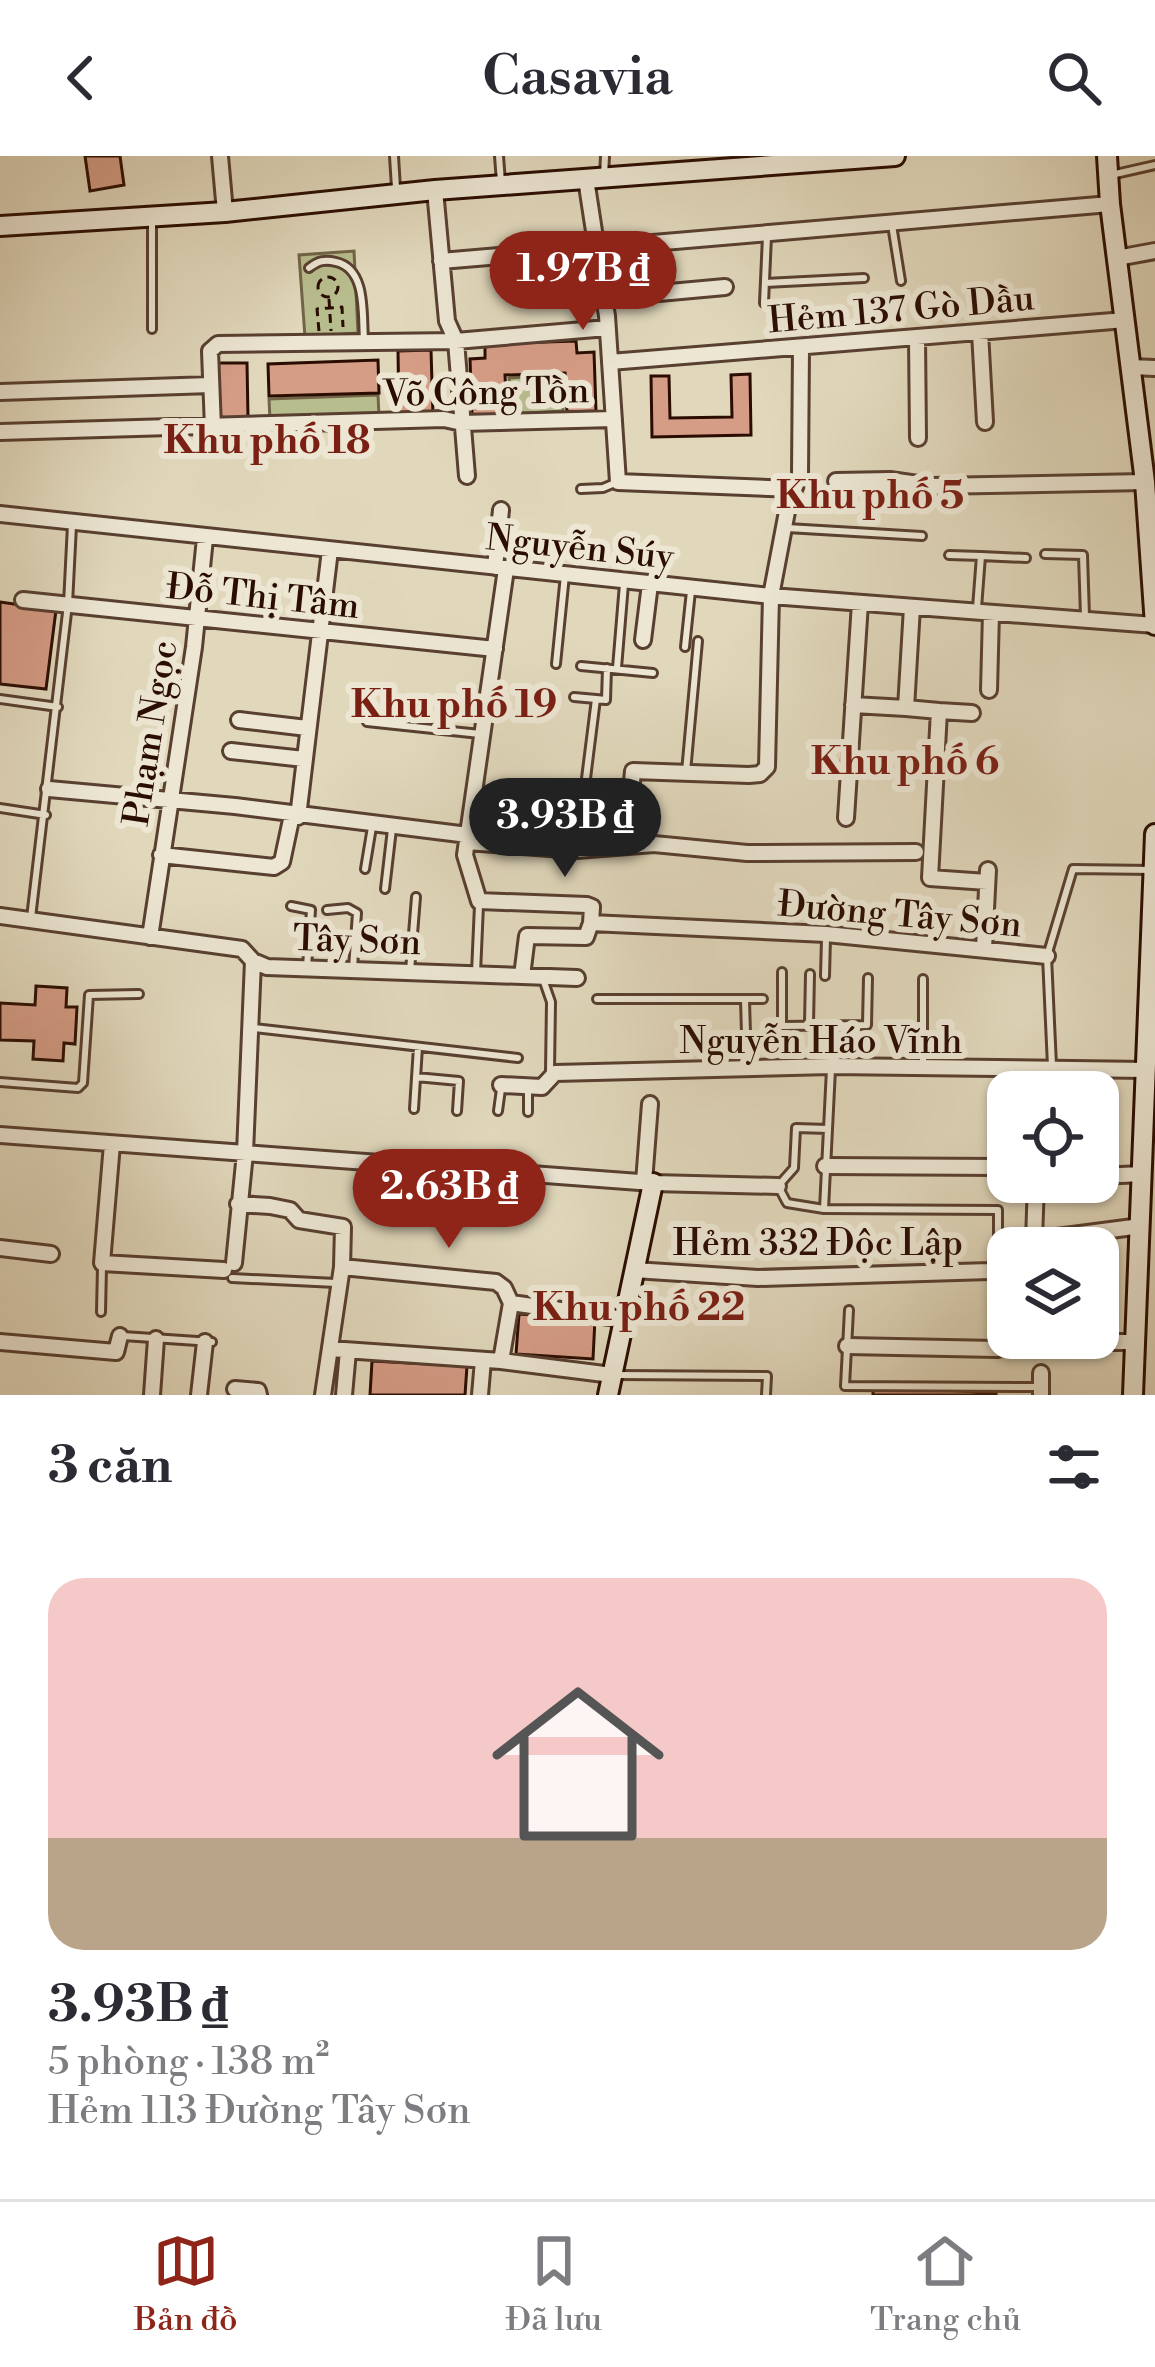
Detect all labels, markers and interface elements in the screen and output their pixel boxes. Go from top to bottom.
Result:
text: Casavia [482,44,673,112]
icon: back [48,45,114,111]
icon: search [1041,45,1107,111]
pin: 1.97B ₫ [472,231,694,333]
text: 1.97B ₫ [517,245,649,294]
street label: Hẻm 137 Gò Dầu [766,276,1037,345]
street label: Võ Công Tồn [381,369,590,418]
district label: Khu phố 18 [164,417,370,466]
district label: Khu phố 5 [776,472,964,521]
street label: Nguyễn Súy [484,516,676,581]
street label: Đỗ Thị Tâm [164,565,362,630]
street label: Phạm Ngọc [115,637,188,829]
district label: Khu phố 19 [351,681,557,730]
district label: Khu phố 6 [811,738,999,787]
pin: 3.93B ₫ [454,778,676,880]
text: 3.93B ₫ [496,792,634,841]
street label: Đường Tây Sơn [776,882,1024,949]
street label: Tây Sơn [292,917,422,966]
street label: Nguyễn Háo Vĩnh [679,1020,963,1065]
map controls [987,1071,1119,1359]
button: locate [987,1071,1119,1203]
pin: 2.63B ₫ [338,1149,560,1251]
text: 2.63B ₫ [380,1163,518,1212]
street label: Hẻm 332 Độc Lập [673,1222,963,1267]
button: layers [987,1227,1119,1359]
district label: Khu phố 22 [533,1284,745,1333]
icon: filters [1041,1434,1107,1500]
text: 3 căn [48,1435,172,1499]
icon: home [470,1656,686,1872]
text: 3.93B ₫ [48,1974,228,2038]
text: 5 phòng · 138 m² [48,2038,329,2087]
text: Hẻm 113 Đường Tây Sơn [48,2087,471,2136]
tab: Bản đồ [134,2228,238,2341]
tab: Đã lưu [506,2228,602,2341]
tab: Trang chủ [870,2228,1021,2341]

